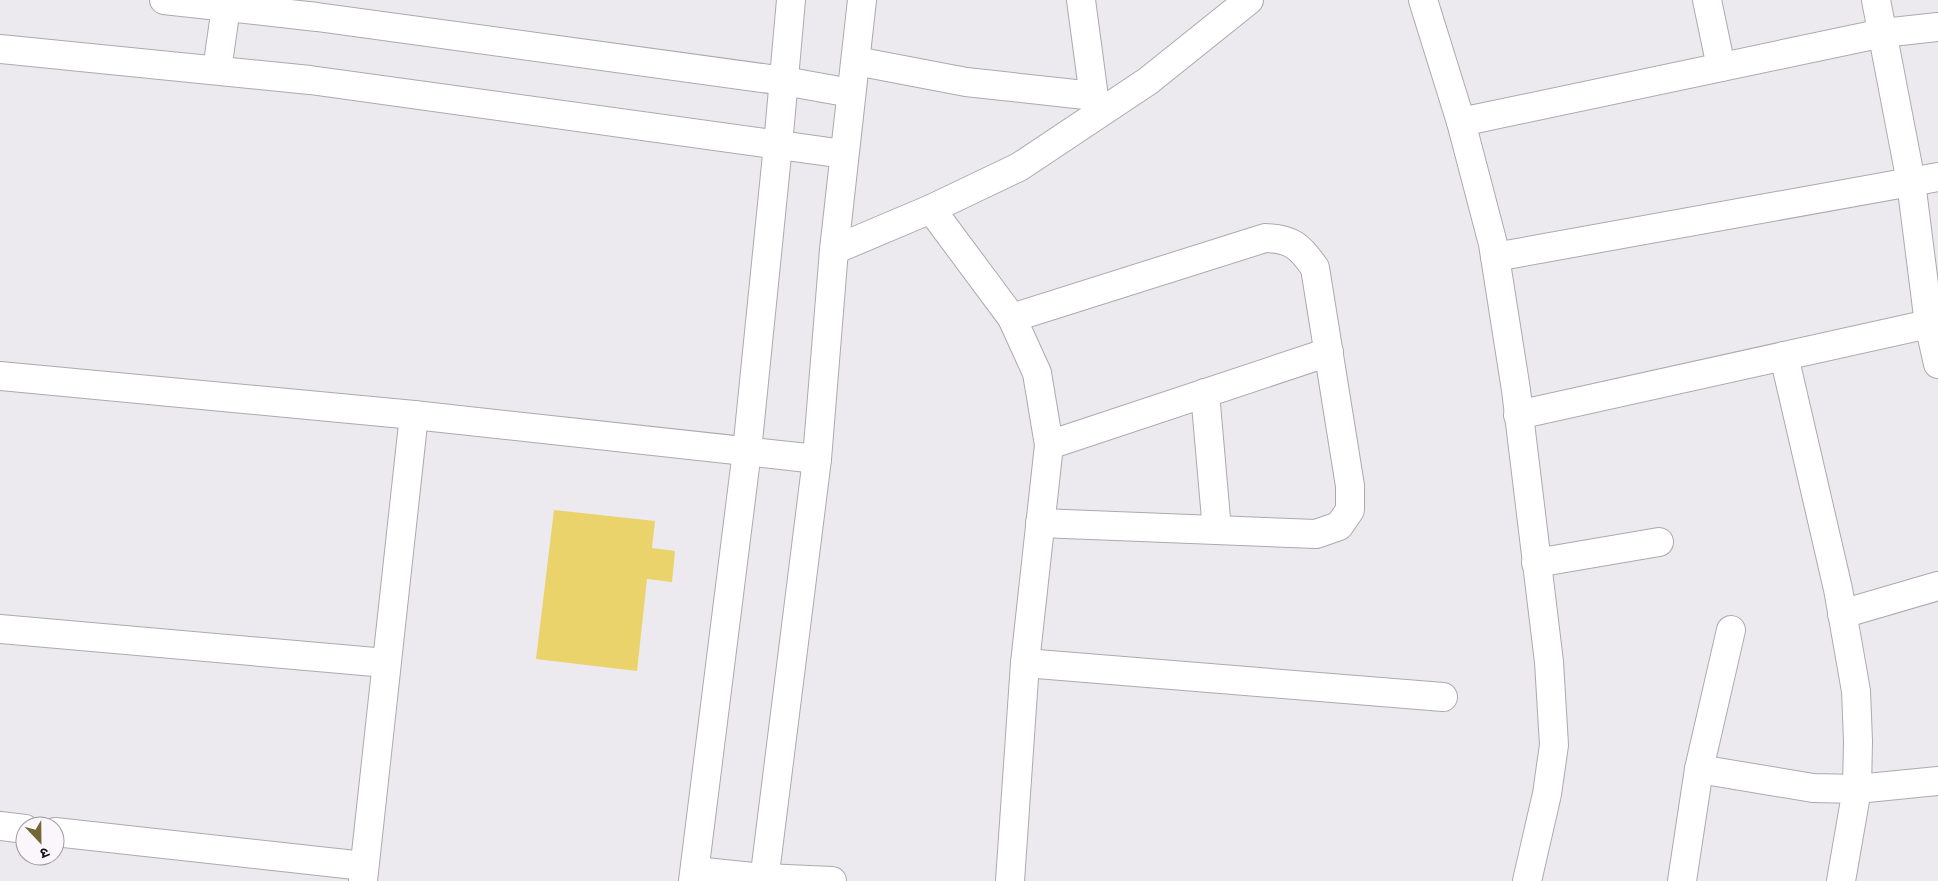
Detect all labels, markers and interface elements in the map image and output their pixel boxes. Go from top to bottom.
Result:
north arrow [15,816,65,866]
text: उ [37,843,52,862]

